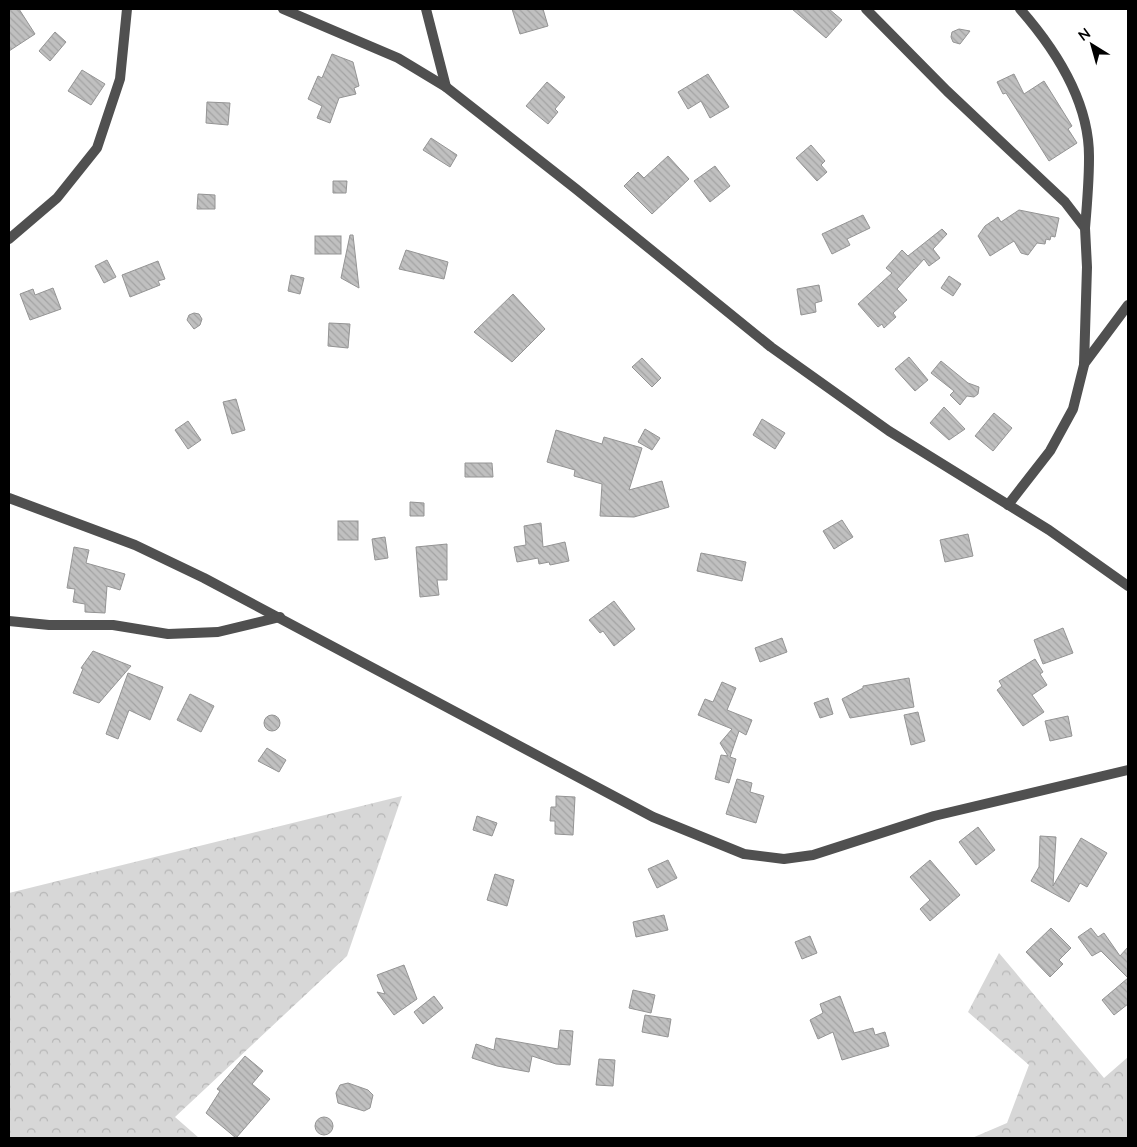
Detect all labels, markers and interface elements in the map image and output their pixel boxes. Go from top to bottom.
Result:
north arrow [1067,20,1117,70]
text: N [1074,24,1093,44]

